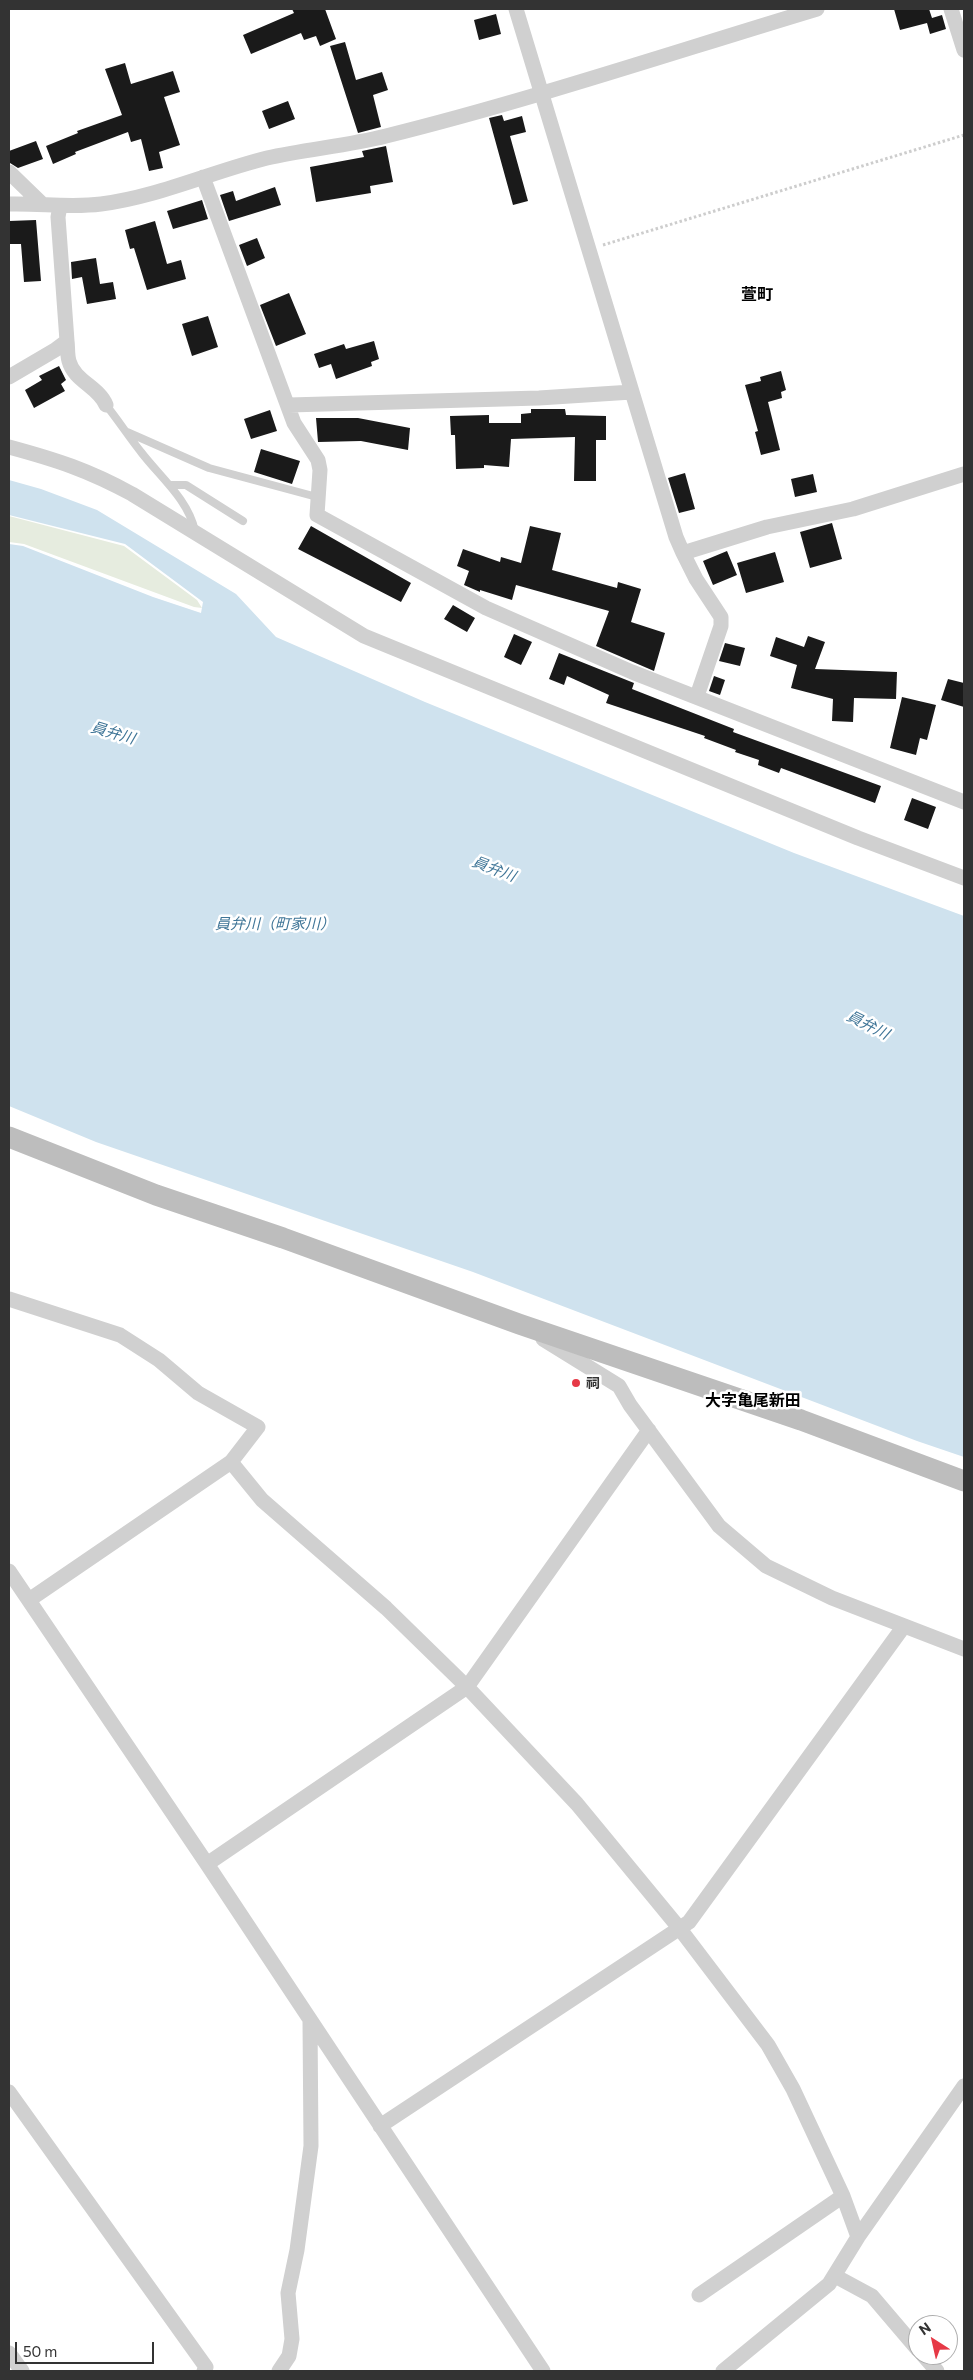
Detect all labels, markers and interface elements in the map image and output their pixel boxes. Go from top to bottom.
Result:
district label: 萱町 [741,285,773,305]
water label: 員弁川 [89,718,137,748]
water label: 員弁川 [470,853,518,885]
water label: 員弁川（町家川） [215,915,335,933]
water label: 員弁川 [844,1007,892,1043]
place label: 祠 [586,1375,600,1391]
marker: 祠 [570,1377,582,1389]
district label: 大字亀尾新田 [705,1391,801,1411]
north arrow [908,2315,958,2365]
text: N [916,2318,934,2338]
scale bar [18,2332,156,2364]
text: 50 m [23,2342,57,2360]

